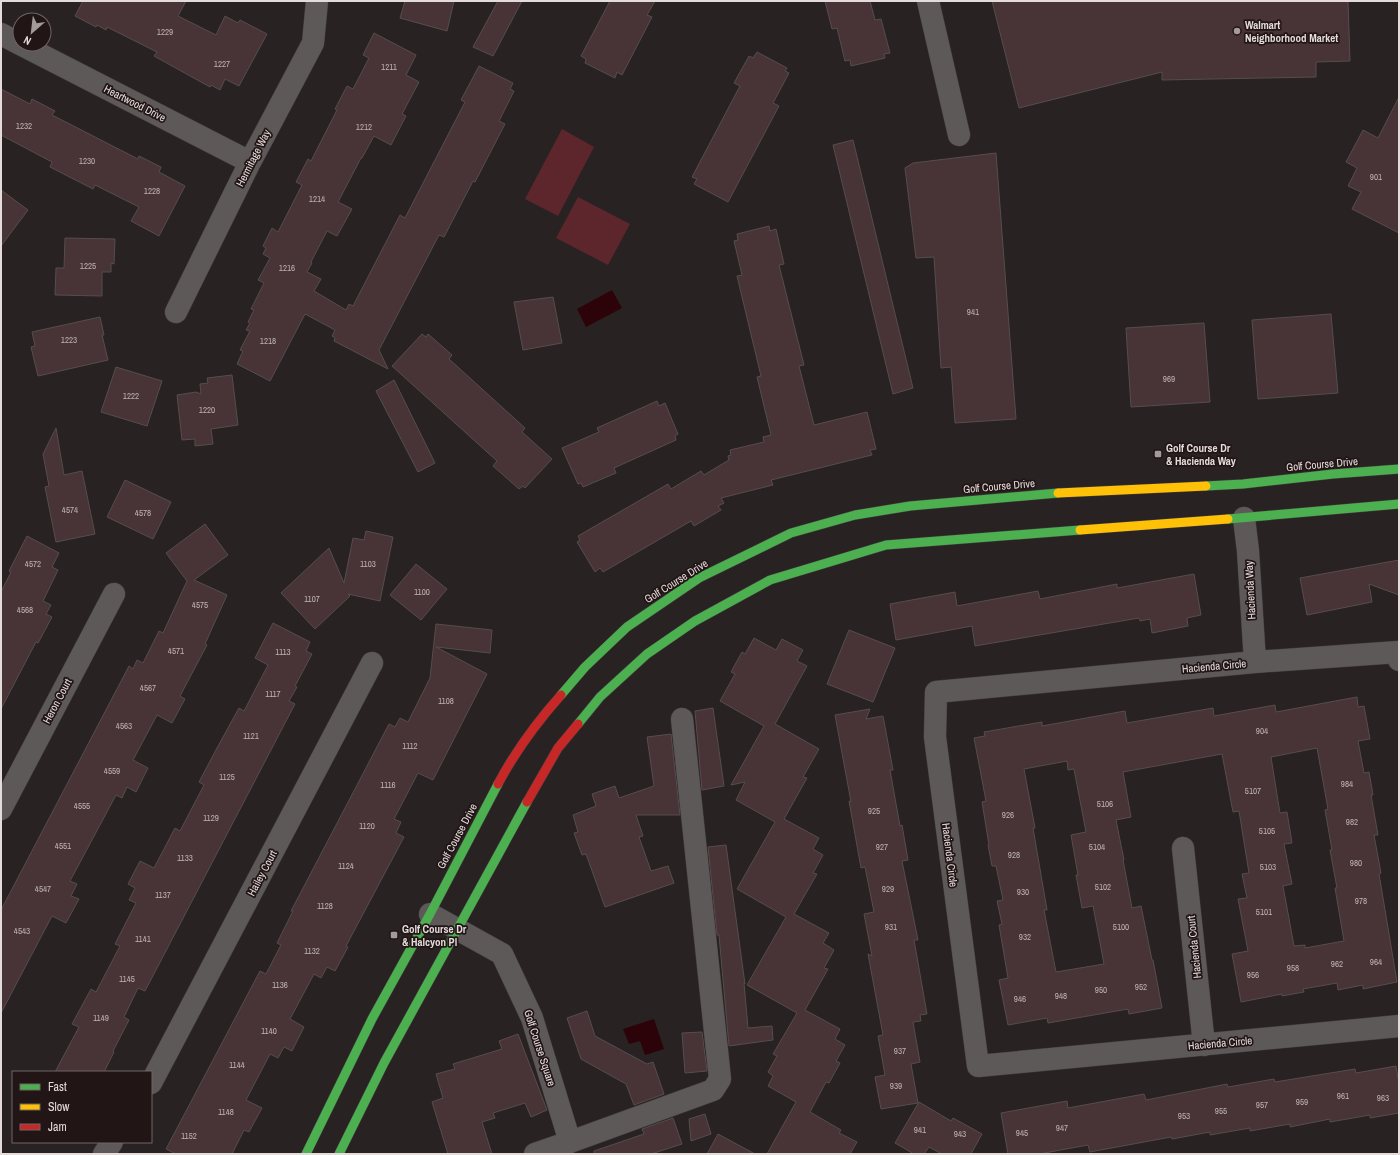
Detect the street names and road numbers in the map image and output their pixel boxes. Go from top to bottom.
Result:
street label: Heartwood Drive [102,81,168,125]
street label: Hermitage Way [233,127,274,189]
street label: Golf Course Drive [1285,454,1359,474]
street label: Golf Course Drive [962,476,1036,496]
street label: Golf Course Drive [642,556,710,606]
street label: Hacienda Way [1241,560,1259,620]
street label: Hacienda Circle [1181,656,1247,676]
street label: Heron Court [39,676,75,726]
street label: Golf Course Drive [434,801,480,871]
street label: Hacienda Circle [939,822,961,888]
street label: Hailey Court [244,847,280,898]
street label: Hacienda Court [1184,914,1204,979]
street label: Golf Course Square [521,1008,559,1088]
street label: Hacienda Circle [1187,1033,1253,1053]

